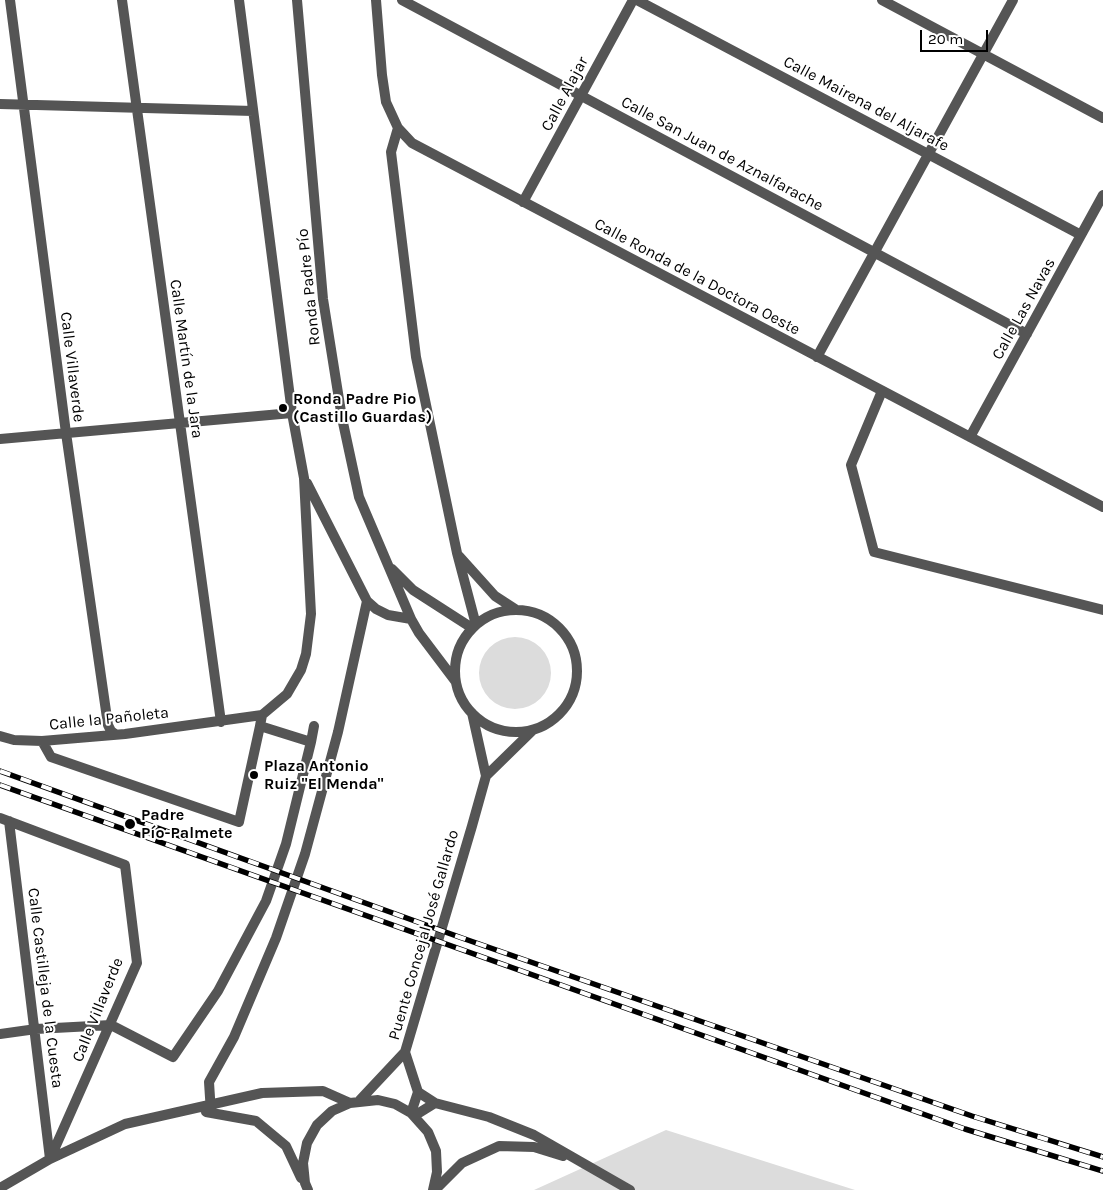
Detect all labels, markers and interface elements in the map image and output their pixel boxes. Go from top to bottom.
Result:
scale bar [923,20,990,52]
text: 20 m [928,30,963,48]
street label: Calle Mairena del Aljarafe [780,52,952,156]
street label: Calle Alajar [537,53,593,135]
street label: Calle San Juan de Aznalfarache [618,92,826,216]
street label: Calle Ronda de la Doctora Oeste [591,214,803,340]
street label: Ronda Padre Pío [293,228,325,346]
street label: Calle Las Navas [988,255,1060,363]
street label: Calle Martín de la Jara [165,278,207,440]
street label: Calle Villaverde [56,311,88,423]
place label: Ronda Padre Pio (Castillo Guardas) [293,389,432,427]
marker: Ronda Padre Pio (Castillo Guardas) [277,402,289,414]
street label: Calle la Pañoleta [48,703,170,735]
place label: Plaza Antonio Ruiz "El Menda" [264,756,384,794]
marker: Plaza Antonio Ruiz "El Menda" [248,769,260,781]
place label: Padre Pío-Palmete [141,805,233,843]
marker: Padre Pío-Palmete [123,817,137,831]
street label: Puente Concejal José Gallardo [385,828,463,1042]
street label: Calle Castilleja de la Cuesta [23,887,67,1089]
street label: Calle Villaverde [68,955,128,1065]

